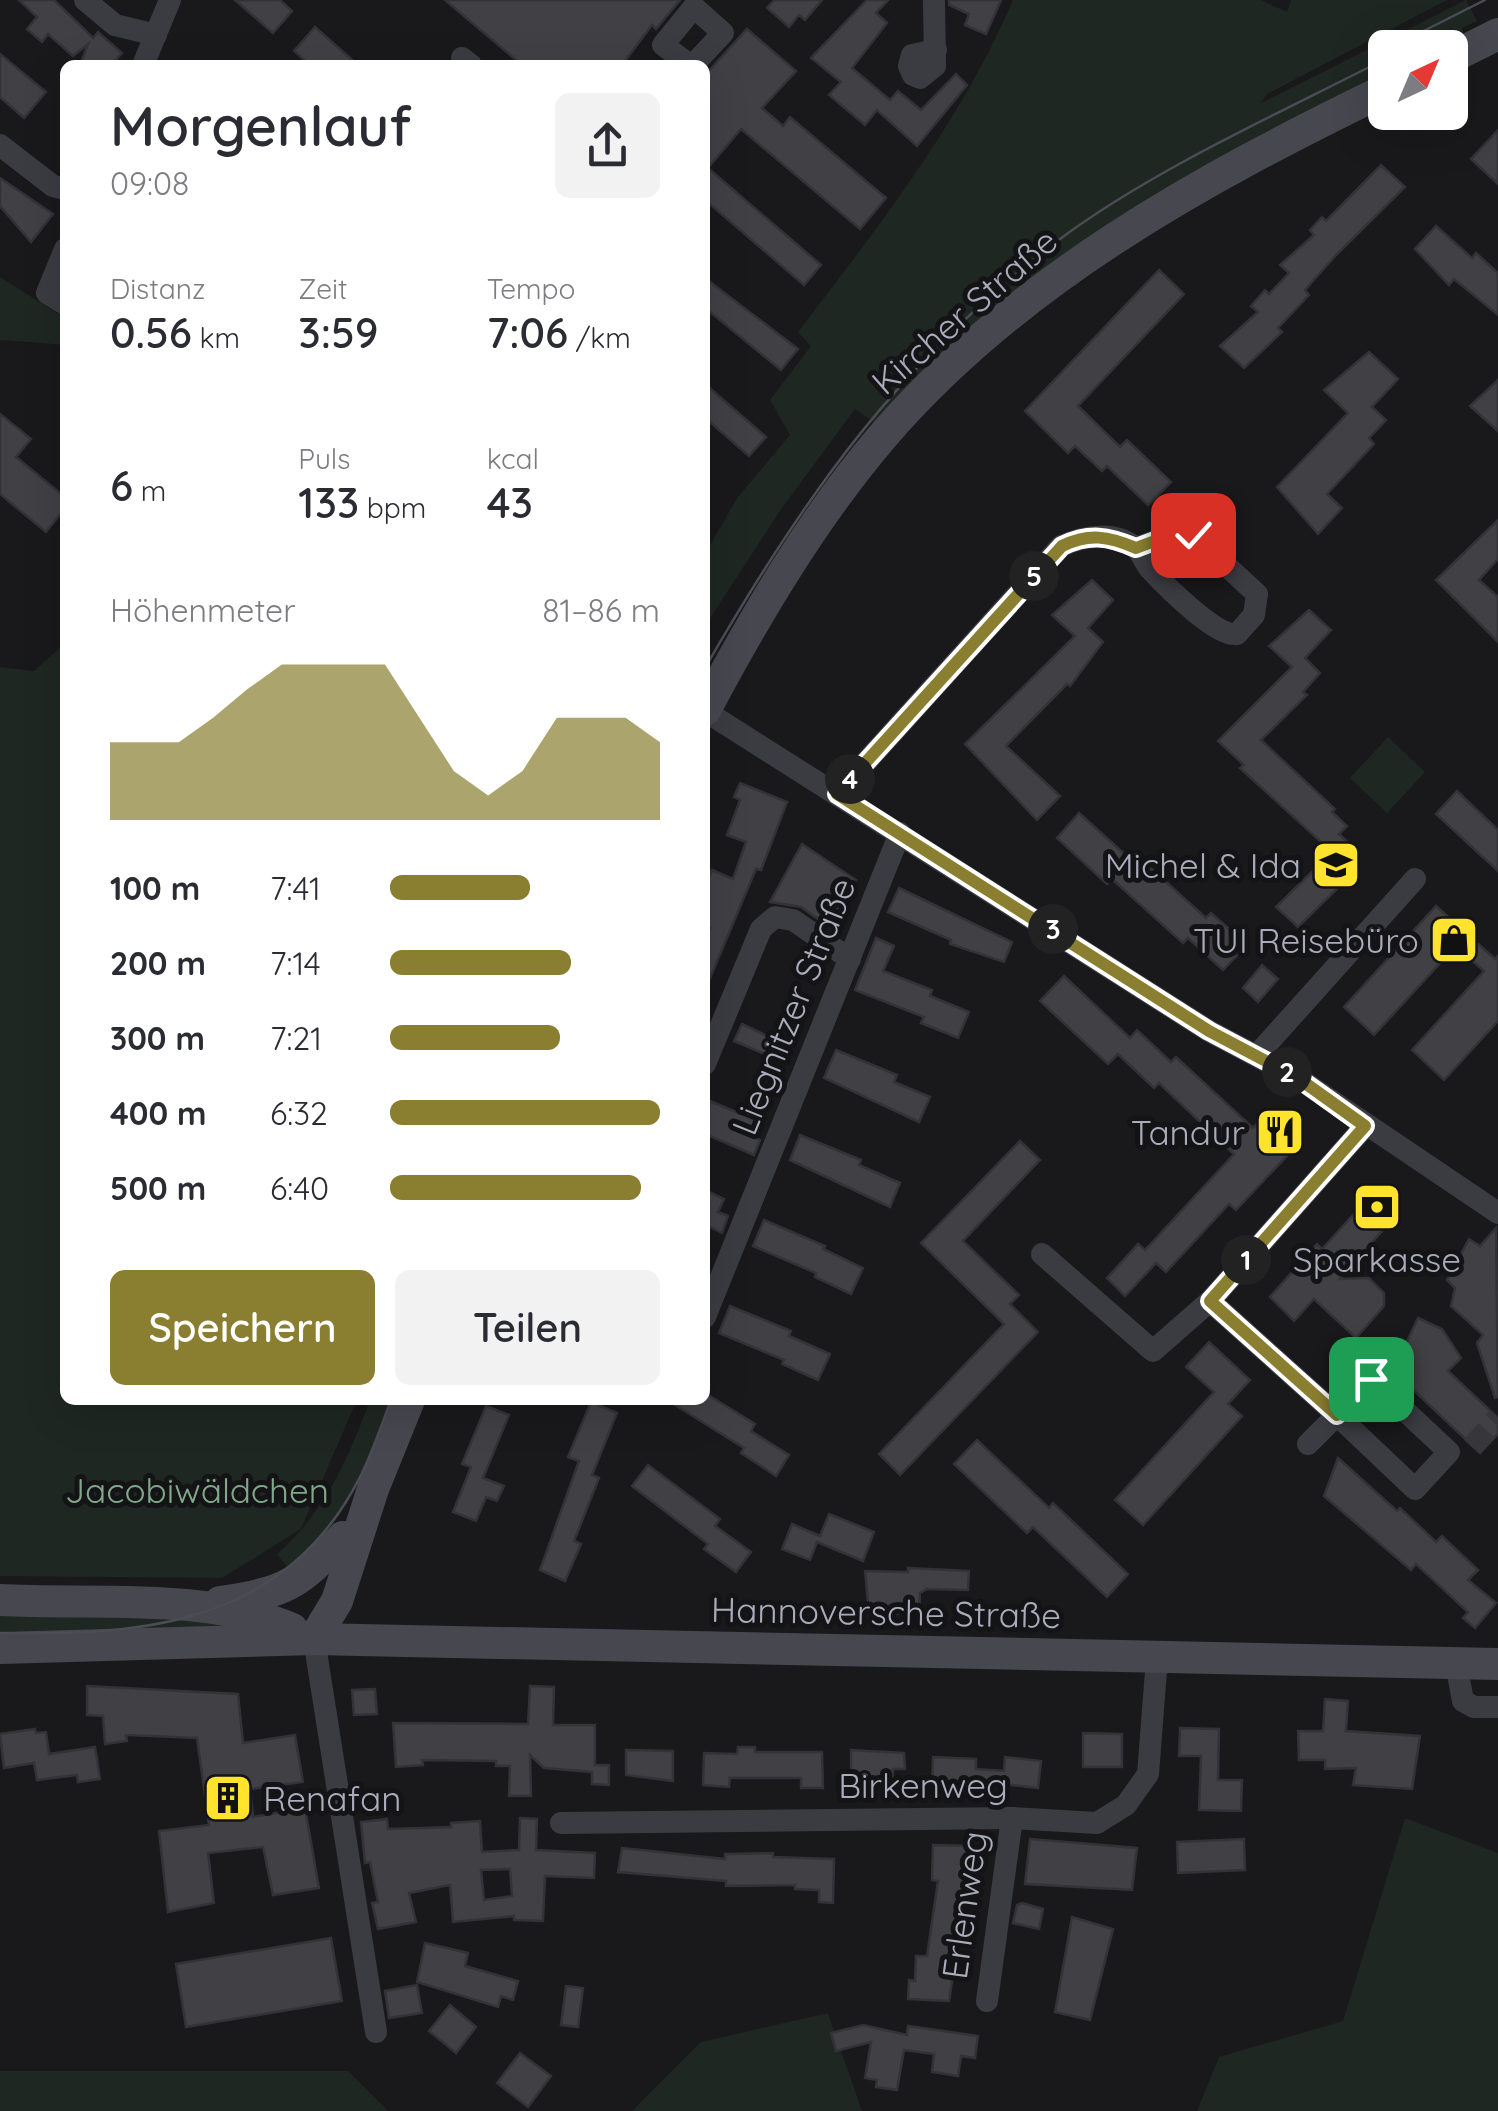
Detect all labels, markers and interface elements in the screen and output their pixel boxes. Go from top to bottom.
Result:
north arrow [1368,30,1468,130]
map controls [1368,30,1468,130]
text: Morgenlauf [110,91,412,160]
button: share [555,93,660,198]
text: 09:08 [110,163,189,203]
street label: Kircher Straße [862,218,1066,404]
text: Distanz [110,271,205,306]
text: Zeit [298,271,348,306]
text: Tempo [487,271,575,306]
text: 0.56 [110,306,192,359]
text: 3:59 [298,306,378,359]
text: 7:06 [487,306,568,359]
text: km [192,320,240,355]
text: /km [568,320,631,355]
text: Puls [298,441,350,476]
text: kcal [487,441,539,476]
text: 6 [110,459,133,512]
text: m [133,473,166,508]
text: 133 [298,476,359,529]
text: 43 [487,476,533,529]
text: bpm [359,490,426,525]
pin [1151,493,1236,578]
icon: check [1166,508,1221,563]
pin: 5 [1009,551,1059,601]
text: 5 [1026,558,1042,593]
text: Höhenmeter [110,590,295,630]
text: 81–86 m [542,590,660,630]
pin: 4 [825,754,875,804]
text: 4 [842,761,858,796]
school or university icon: Michel & Ida [1310,839,1362,891]
place label: Michel & Ida [1105,843,1301,887]
text: 100 m [110,868,200,908]
text: 7:41 [270,868,321,908]
street label: Liegnitzer Straße [721,871,865,1141]
pin: 3 [1028,904,1078,954]
text: 3 [1045,911,1061,946]
shop icon: TUI Reisebüro [1428,914,1480,966]
place label: TUI Reisebüro [1193,918,1419,962]
text: 200 m [110,943,206,983]
text: 7:14 [270,943,321,983]
text: 300 m [110,1018,205,1058]
text: 7:21 [270,1018,322,1058]
pin: 2 [1262,1047,1312,1097]
text: 2 [1279,1054,1295,1089]
text: 400 m [110,1093,207,1133]
text: 6:32 [270,1093,328,1133]
restaurant icon: Tandur [1254,1106,1306,1158]
place label: Tandur [1131,1110,1245,1154]
text: 500 m [110,1168,206,1208]
text: 6:40 [270,1168,329,1208]
bank icon: Sparkasse [1351,1181,1403,1233]
pin: 1 [1221,1235,1271,1285]
place label: Sparkasse [1293,1237,1461,1281]
text: 1 [1241,1242,1251,1277]
button: Speichern [110,1270,375,1385]
button: Teilen [395,1270,660,1385]
pin [1329,1337,1414,1422]
icon: arrive [1344,1352,1399,1407]
park label: Jacobiwäldchen [65,1468,329,1512]
street label: Hannoversche Straße [711,1587,1061,1637]
street label: Birkenweg [838,1763,1008,1807]
building icon: Renafan [202,1772,254,1824]
place label: Renafan [263,1776,402,1820]
street label: Erlenweg [932,1828,996,1982]

